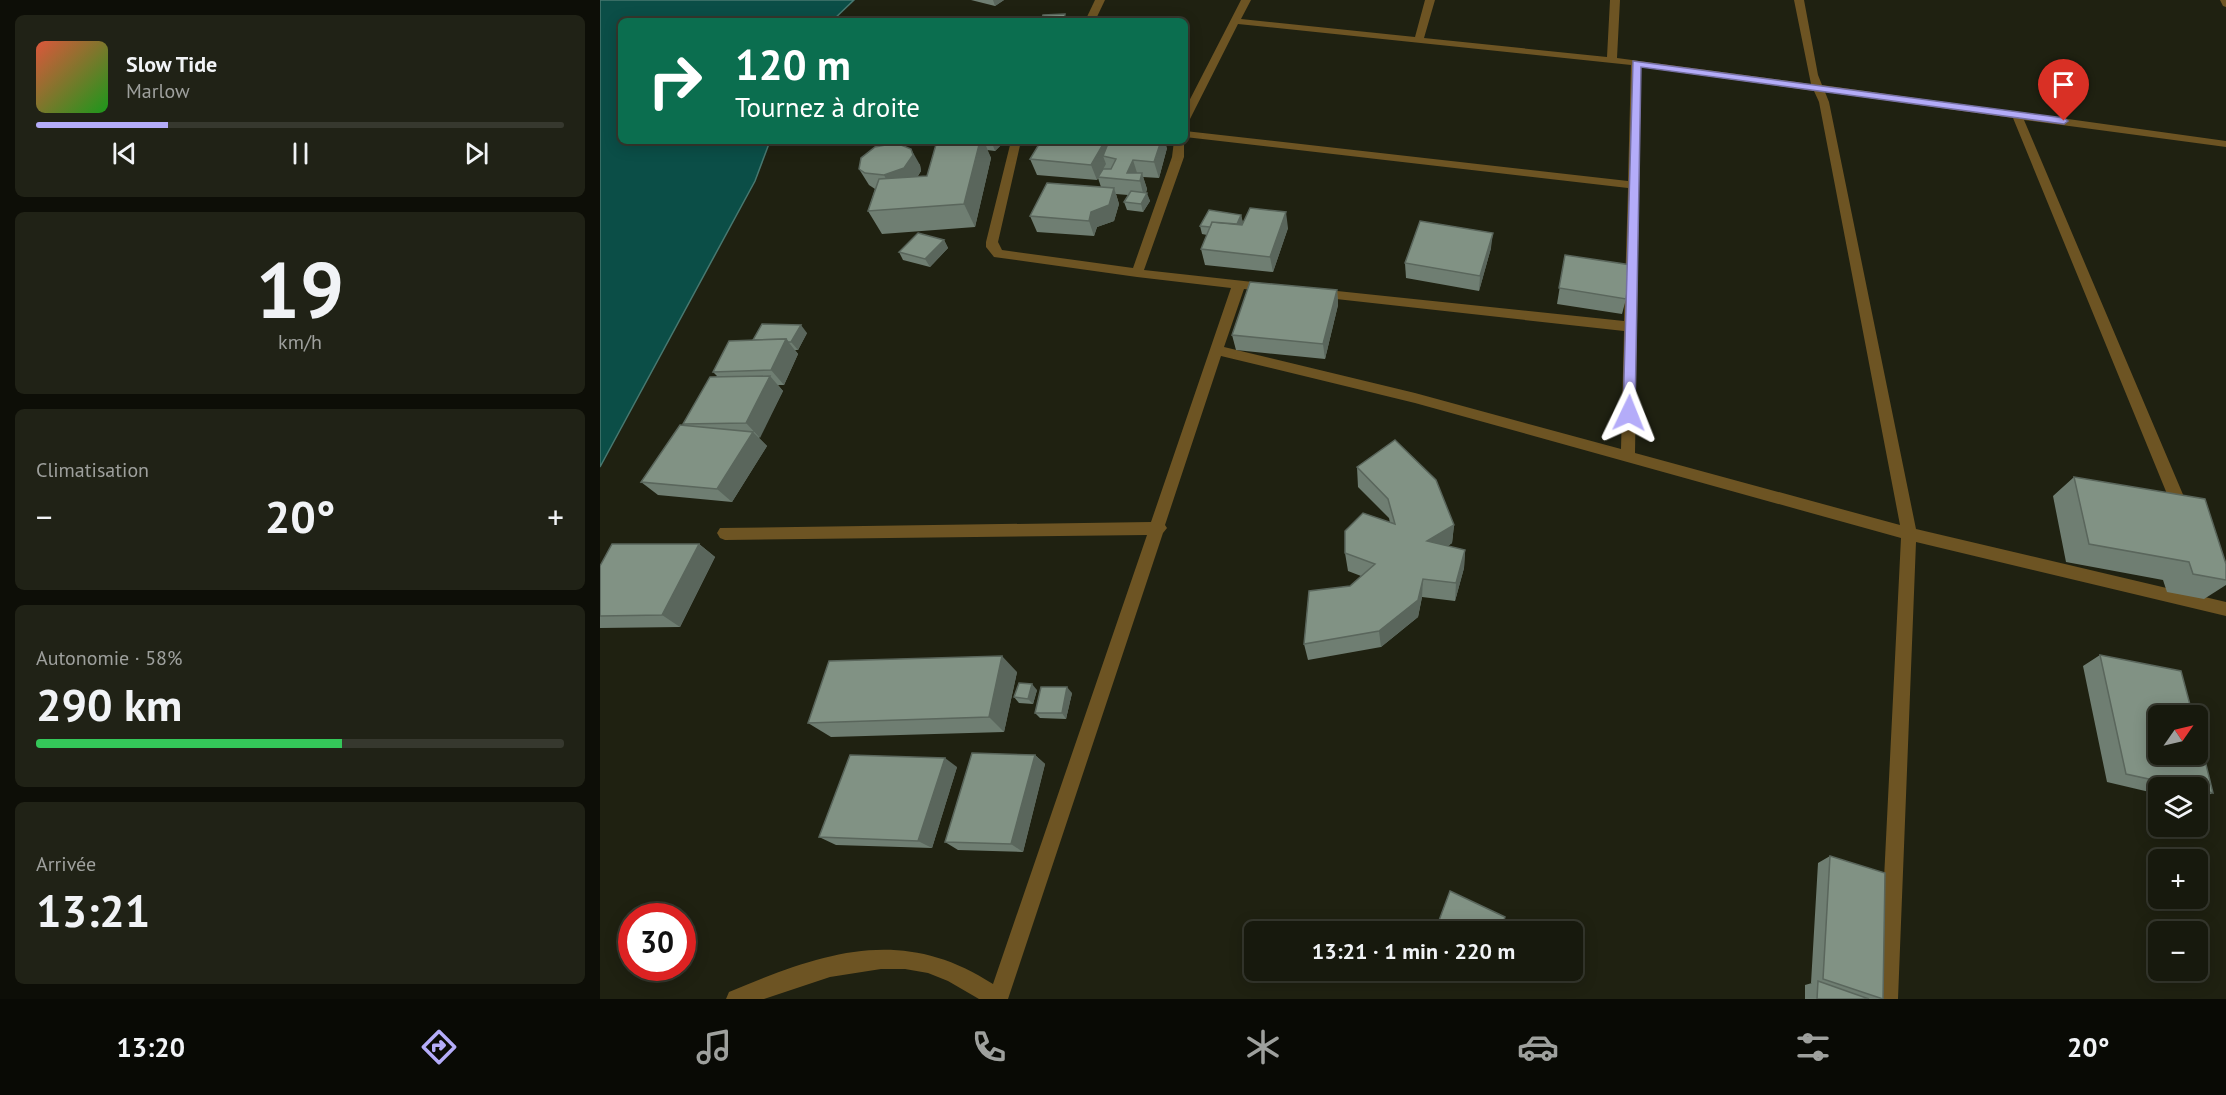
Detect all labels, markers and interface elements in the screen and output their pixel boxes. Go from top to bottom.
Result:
text: 120 m [735,37,851,92]
icon: right [636,42,714,120]
text: Slow Tide [126,50,217,78]
pin [2038,59,2089,121]
icon: arrive [2047,68,2080,101]
text: Marlow [126,78,190,104]
text: Tournez à droite [735,90,920,124]
icon: previous [108,137,141,170]
icon: pause [284,137,317,170]
icon: next [460,137,493,170]
text: 19 [256,239,344,340]
text: km/h [278,329,322,355]
position arrow [1597,381,1661,445]
text: Climatisation [36,457,149,483]
text: 20° [265,487,335,545]
text: − [36,495,53,538]
text: + [547,495,564,538]
text: Autonomie · 58% [36,645,182,671]
text: 290 km [36,675,182,733]
north arrow [2148,705,2208,765]
map controls [2148,705,2208,981]
button: layers [2148,777,2208,837]
button: + [2148,849,2208,909]
text: Arrivée [36,851,96,877]
text: 13:21 [36,881,150,939]
speed limit sign: 30 [618,903,696,981]
button: − [2148,921,2208,981]
text: 13:21 · 1 min · 220 m [1312,937,1515,965]
icon: directions [418,1026,460,1068]
icon: music [693,1026,735,1068]
icon: phone [968,1026,1010,1068]
icon: climate [1242,1026,1284,1068]
icon: car [1517,1026,1559,1068]
icon: filters [1792,1026,1834,1068]
text: 13:20 [116,1030,185,1064]
text: 20° [2067,1030,2109,1064]

